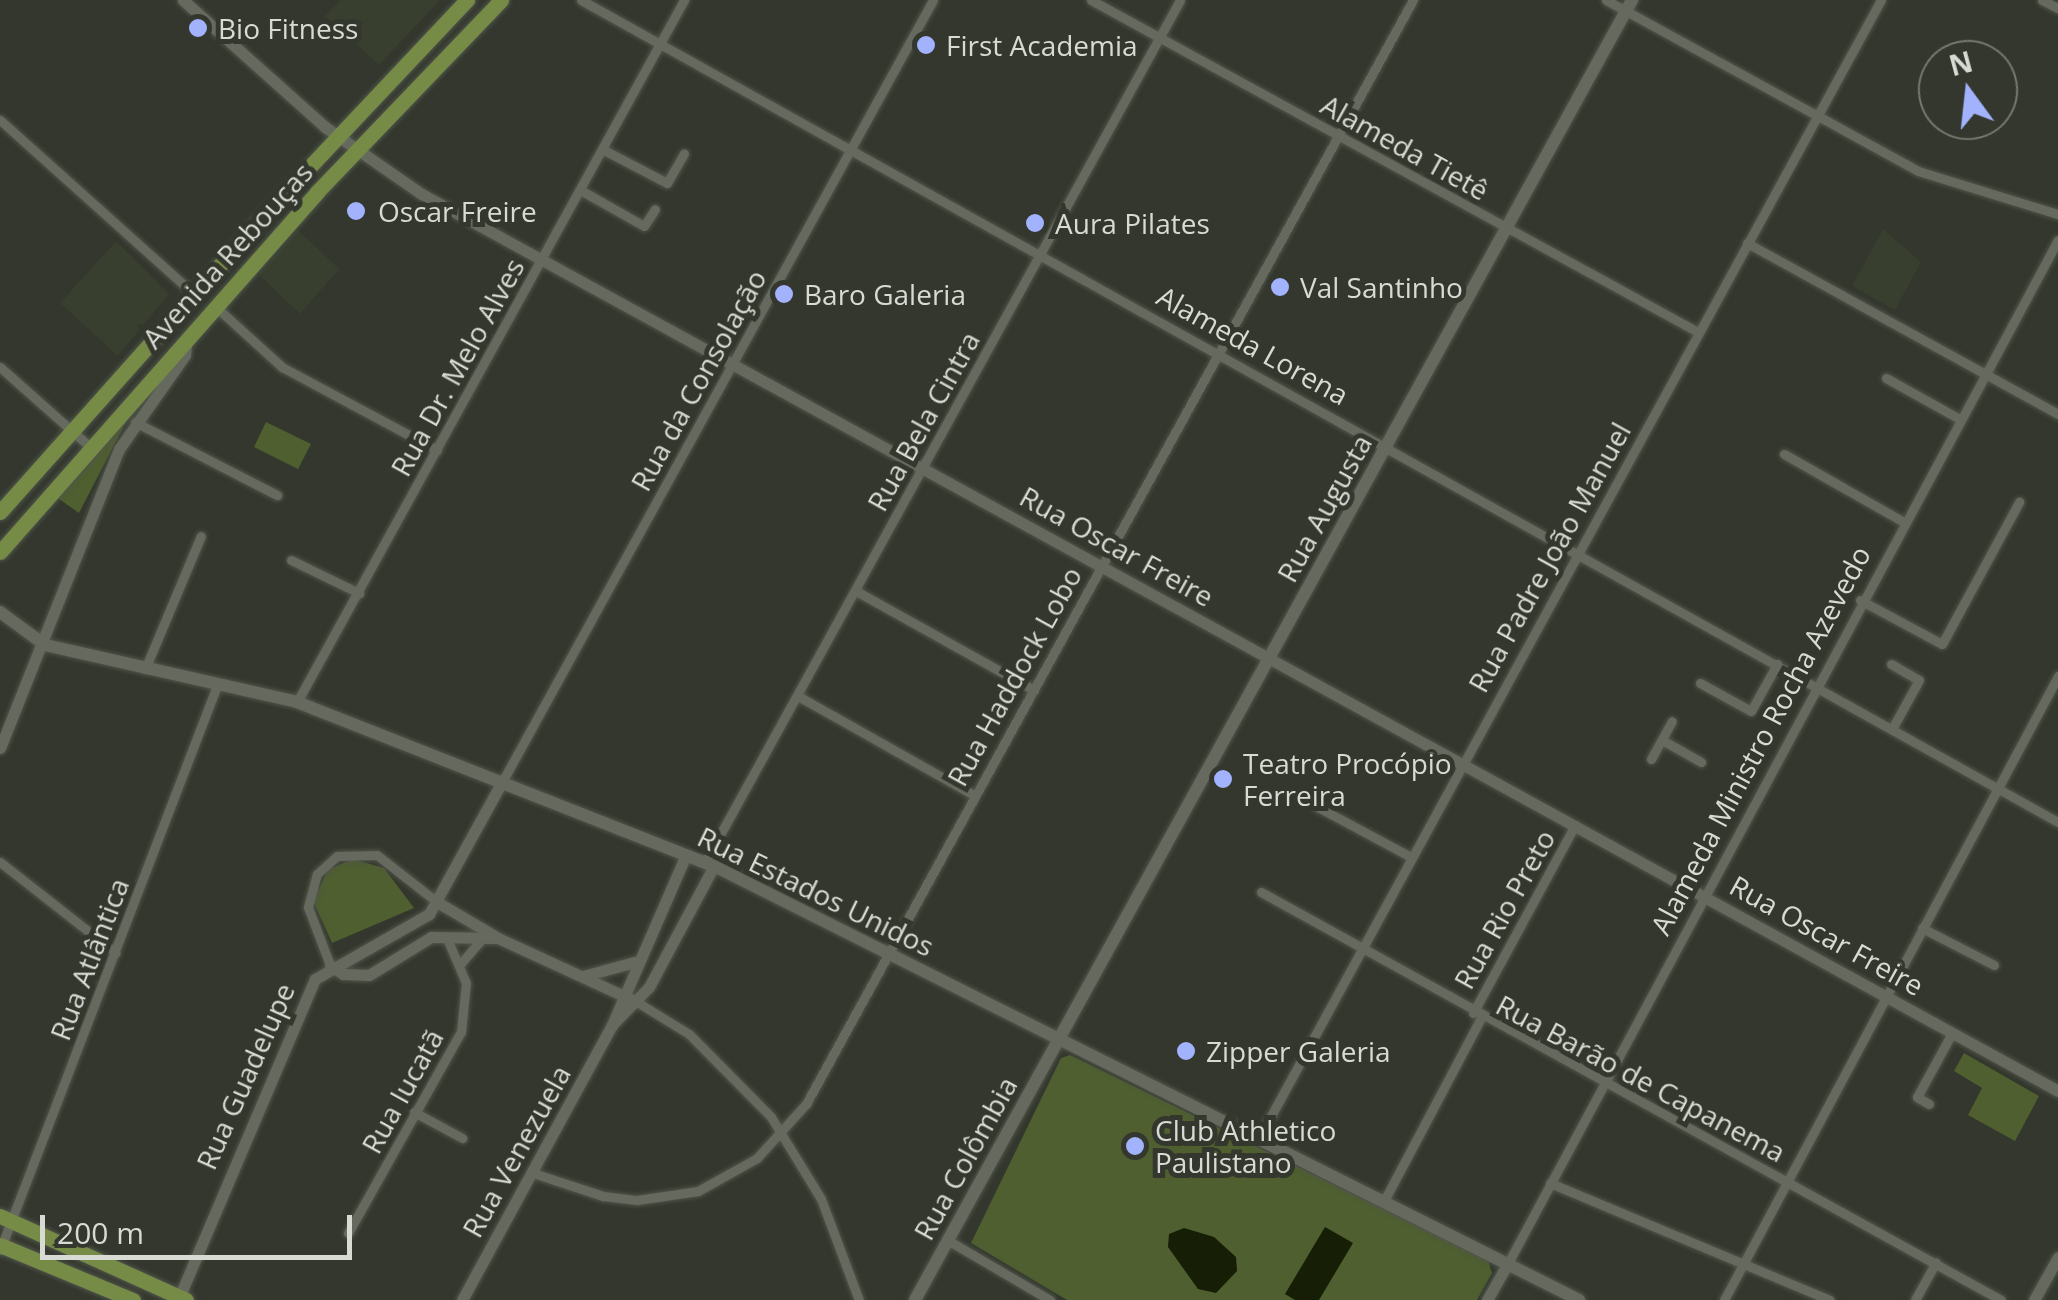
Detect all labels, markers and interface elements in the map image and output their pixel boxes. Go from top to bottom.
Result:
place label: Bio Fitness [218,11,358,45]
marker: Bio Fitness [187,17,209,39]
place label: First Academia [946,28,1138,62]
marker: First Academia [915,34,937,56]
north arrow [1918,40,2018,140]
text: N [1945,42,1977,84]
street label: Alameda Tietê [1316,87,1494,207]
street label: Avenida Rebouças [135,155,319,355]
place label: Oscar Freire [378,194,537,228]
marker: Oscar Freire [343,198,369,224]
place label: Aura Pilates [1055,206,1210,240]
marker: Aura Pilates [1024,212,1046,234]
street label: Rua Dr. Melo Alves [383,252,531,482]
street label: Rua da Consolação [623,264,773,496]
place label: Val Santinho [1300,270,1463,304]
marker: Val Santinho [1269,276,1291,298]
place label: Baro Galeria [804,277,966,311]
street label: Alameda Lorena [1152,279,1354,411]
marker: Baro Galeria [773,283,795,305]
street label: Rua Bela Cintra [860,325,986,517]
street label: Rua Padre João Manuel [1461,416,1637,698]
street label: Rua Augusta [1270,428,1378,588]
street label: Rua Oscar Freire [1014,479,1220,613]
street label: Alameda Ministro Rocha Azevedo [1643,540,1877,940]
street label: Rua Haddock Lobo [940,561,1088,791]
place label: Teatro Procópio Ferreira [1243,746,1452,812]
marker: Teatro Procópio Ferreira [1212,768,1234,790]
street label: Rua Estados Unidos [693,819,939,963]
street label: Rua Rio Preto [1447,824,1561,994]
street label: Rua Oscar Freire [1724,868,1930,1002]
street label: Rua Atlântica [43,873,135,1045]
street label: Rua Guadelupe [189,978,301,1174]
street label: Rua Barão de Capanema [1491,987,1791,1169]
street label: Rua Iucatã [354,1023,450,1159]
place label: Zipper Galeria [1206,1034,1391,1068]
marker: Zipper Galeria [1175,1040,1197,1062]
street label: Rua Venezuela [455,1059,577,1243]
street label: Rua Colômbia [906,1071,1024,1245]
place label: Club Athletico Paulistano [1155,1113,1336,1179]
marker: Club Athletico Paulistano [1124,1135,1146,1157]
scale bar [45,1195,358,1257]
text: 200 m [57,1212,144,1253]

